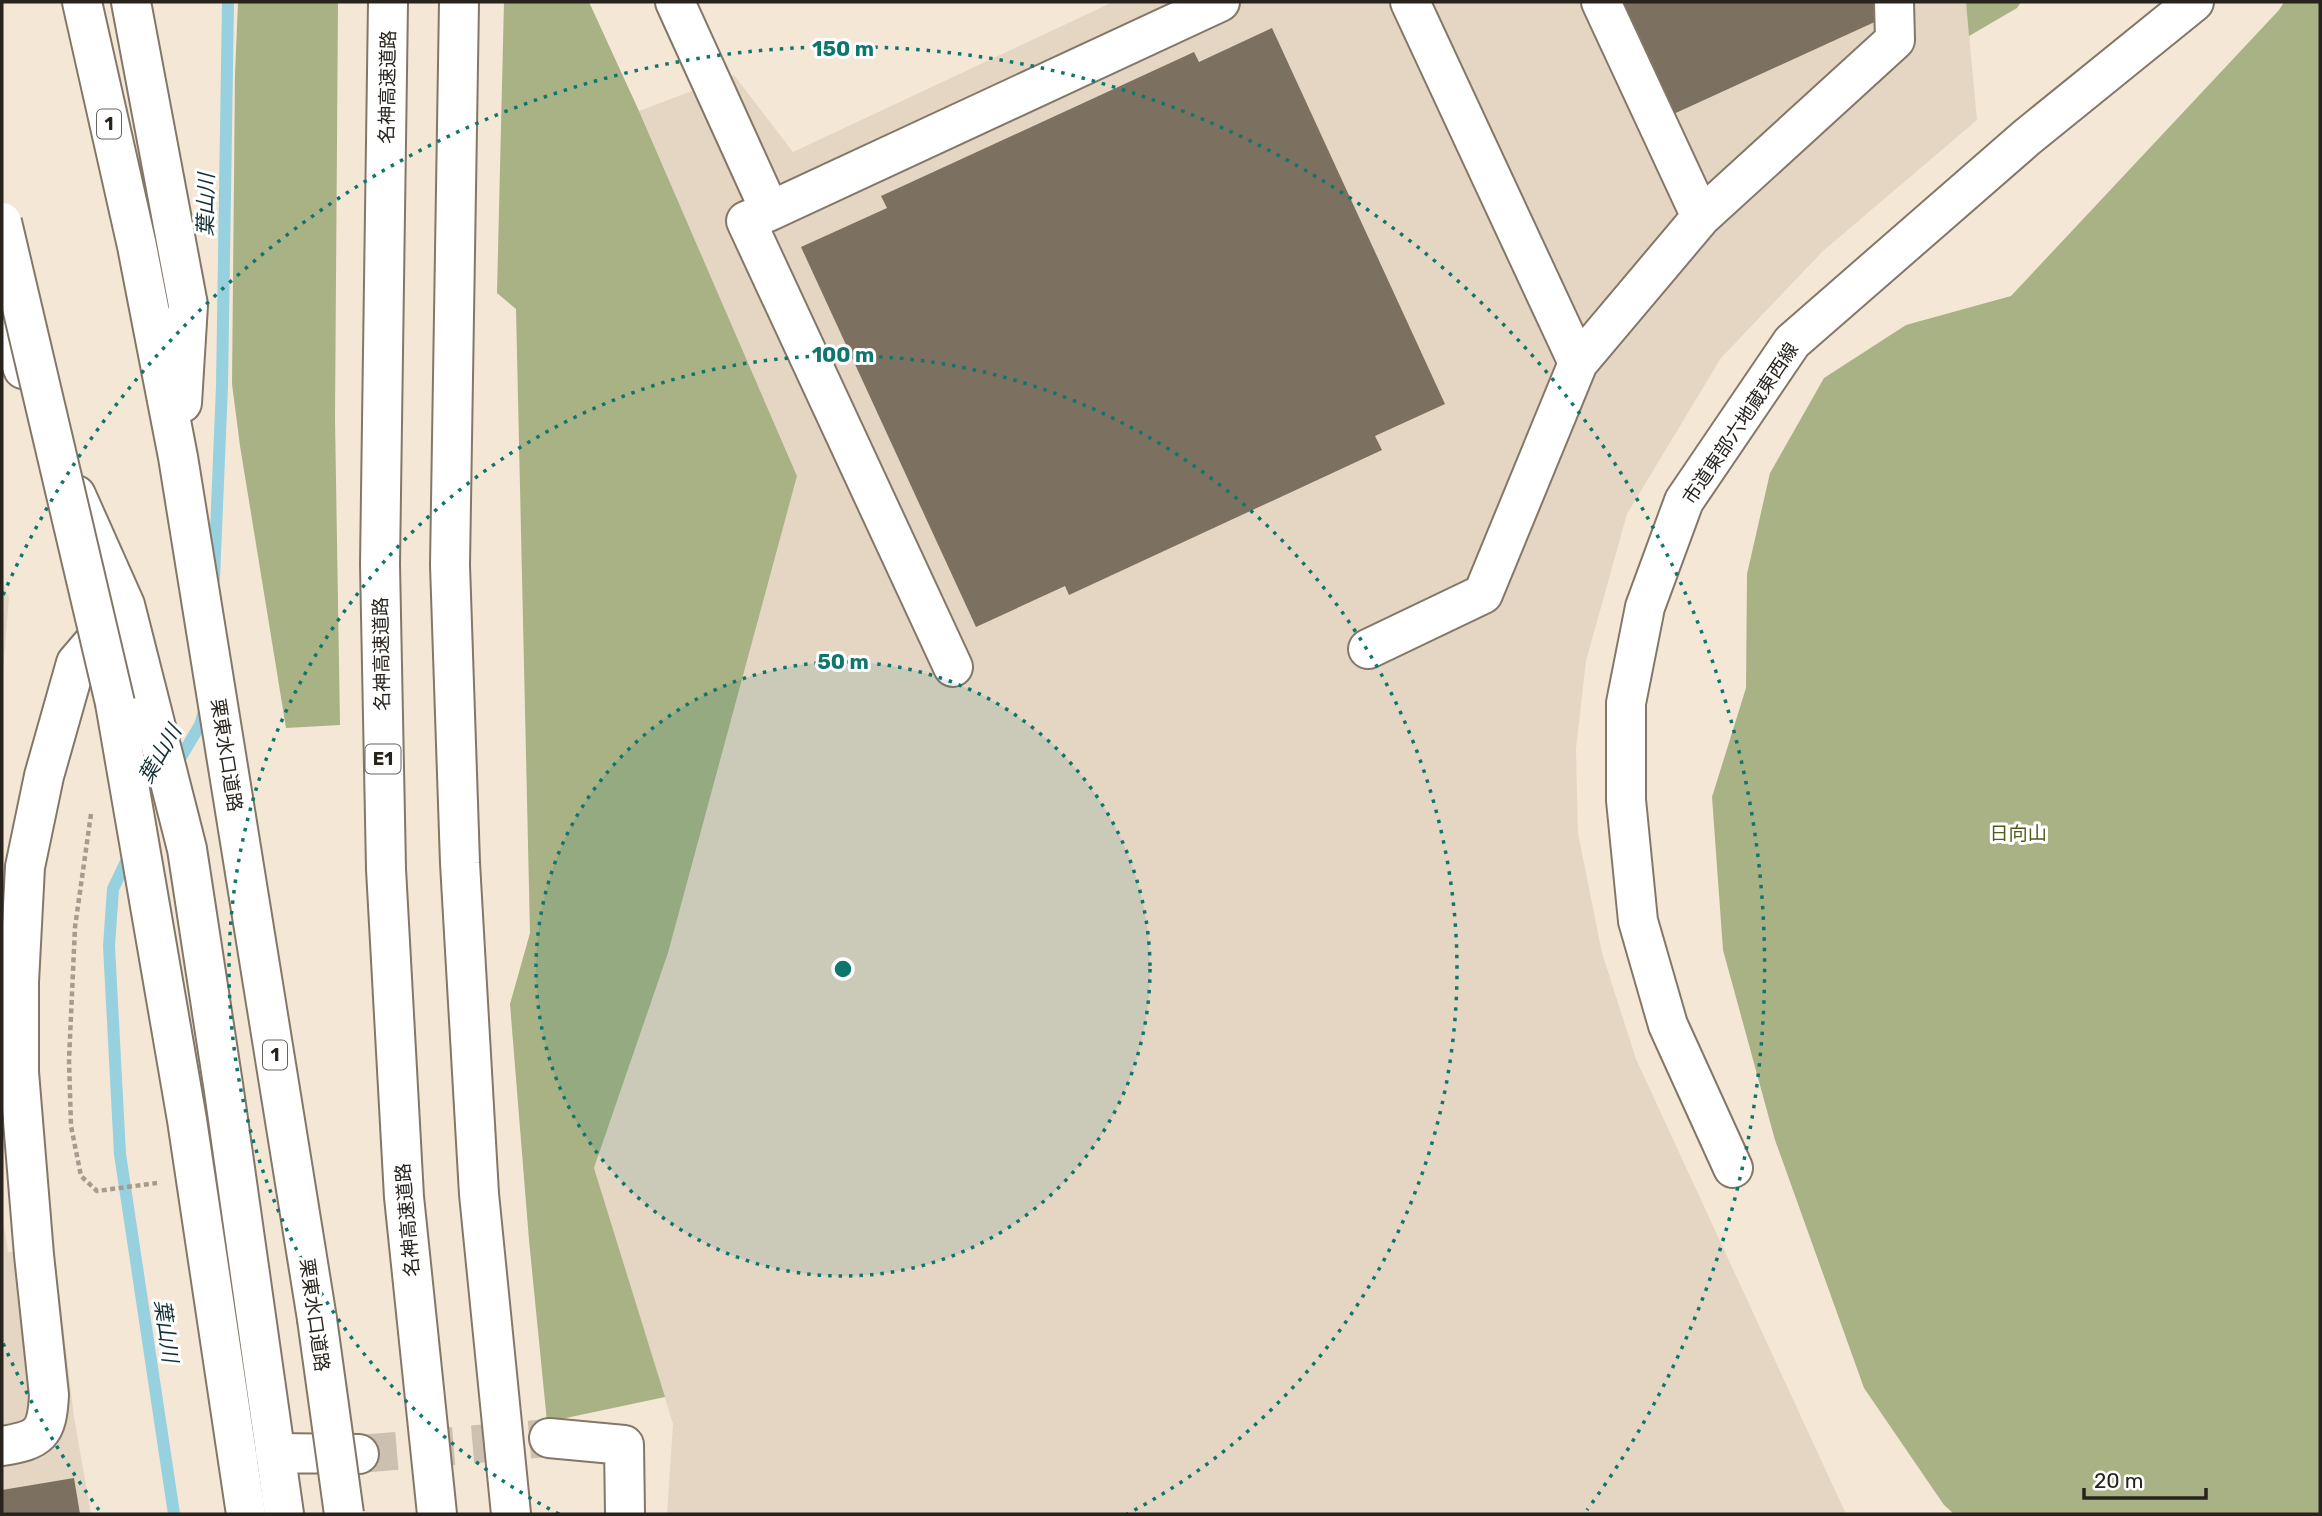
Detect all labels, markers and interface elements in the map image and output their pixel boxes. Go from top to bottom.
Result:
street label: 名神高速道路 [375,30,400,144]
text: 150 m [812,36,874,61]
road number: 1 [97,110,121,139]
water label: 葉山川 [192,171,219,237]
street label: 市道東部六地蔵東西線 [1678,338,1803,508]
text: 100 m [812,342,874,367]
street label: 名神高速道路 [369,597,394,711]
text: 50 m [817,649,869,674]
street label: 栗東水口道路 [206,697,247,813]
water label: 葉山川 [133,718,187,787]
road number: E1 [366,744,400,774]
park label: 日向山 [1989,822,2047,845]
centre of rings [831,957,855,981]
road number: 1 [263,1040,287,1070]
street label: 名神高速道路 [391,1162,424,1278]
street label: 栗東水口道路 [295,1257,334,1373]
water label: 葉山川 [150,1298,184,1366]
scale bar [2084,1456,2206,1500]
text: 20 m [2094,1468,2143,1493]

